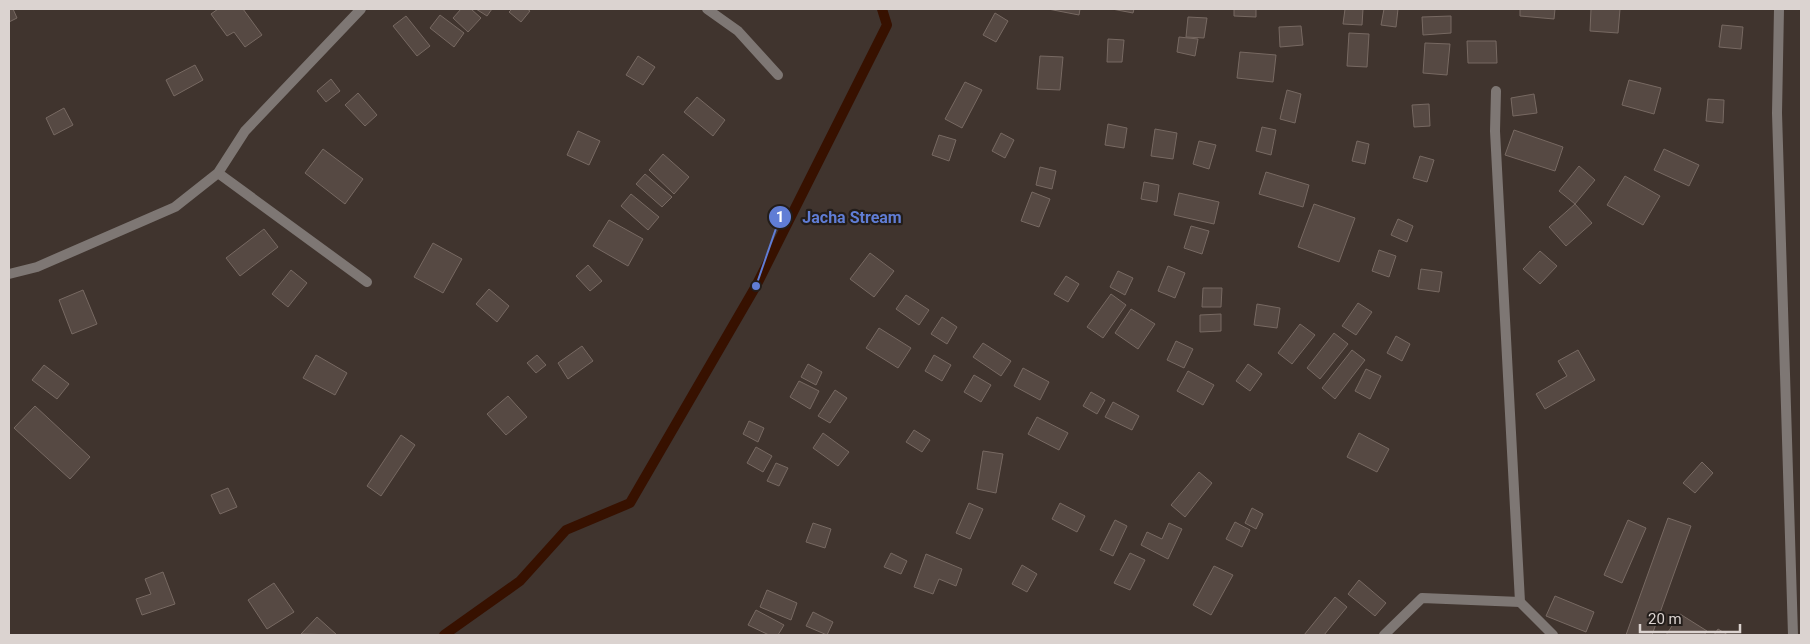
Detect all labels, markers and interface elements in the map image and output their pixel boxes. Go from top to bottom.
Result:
callout: Jacha Stream [768,201,912,232]
text: 1 [776,208,784,226]
text: Jacha Stream [802,208,902,227]
scale bar [1640,602,1740,634]
text: 20 m [1648,610,1682,628]

